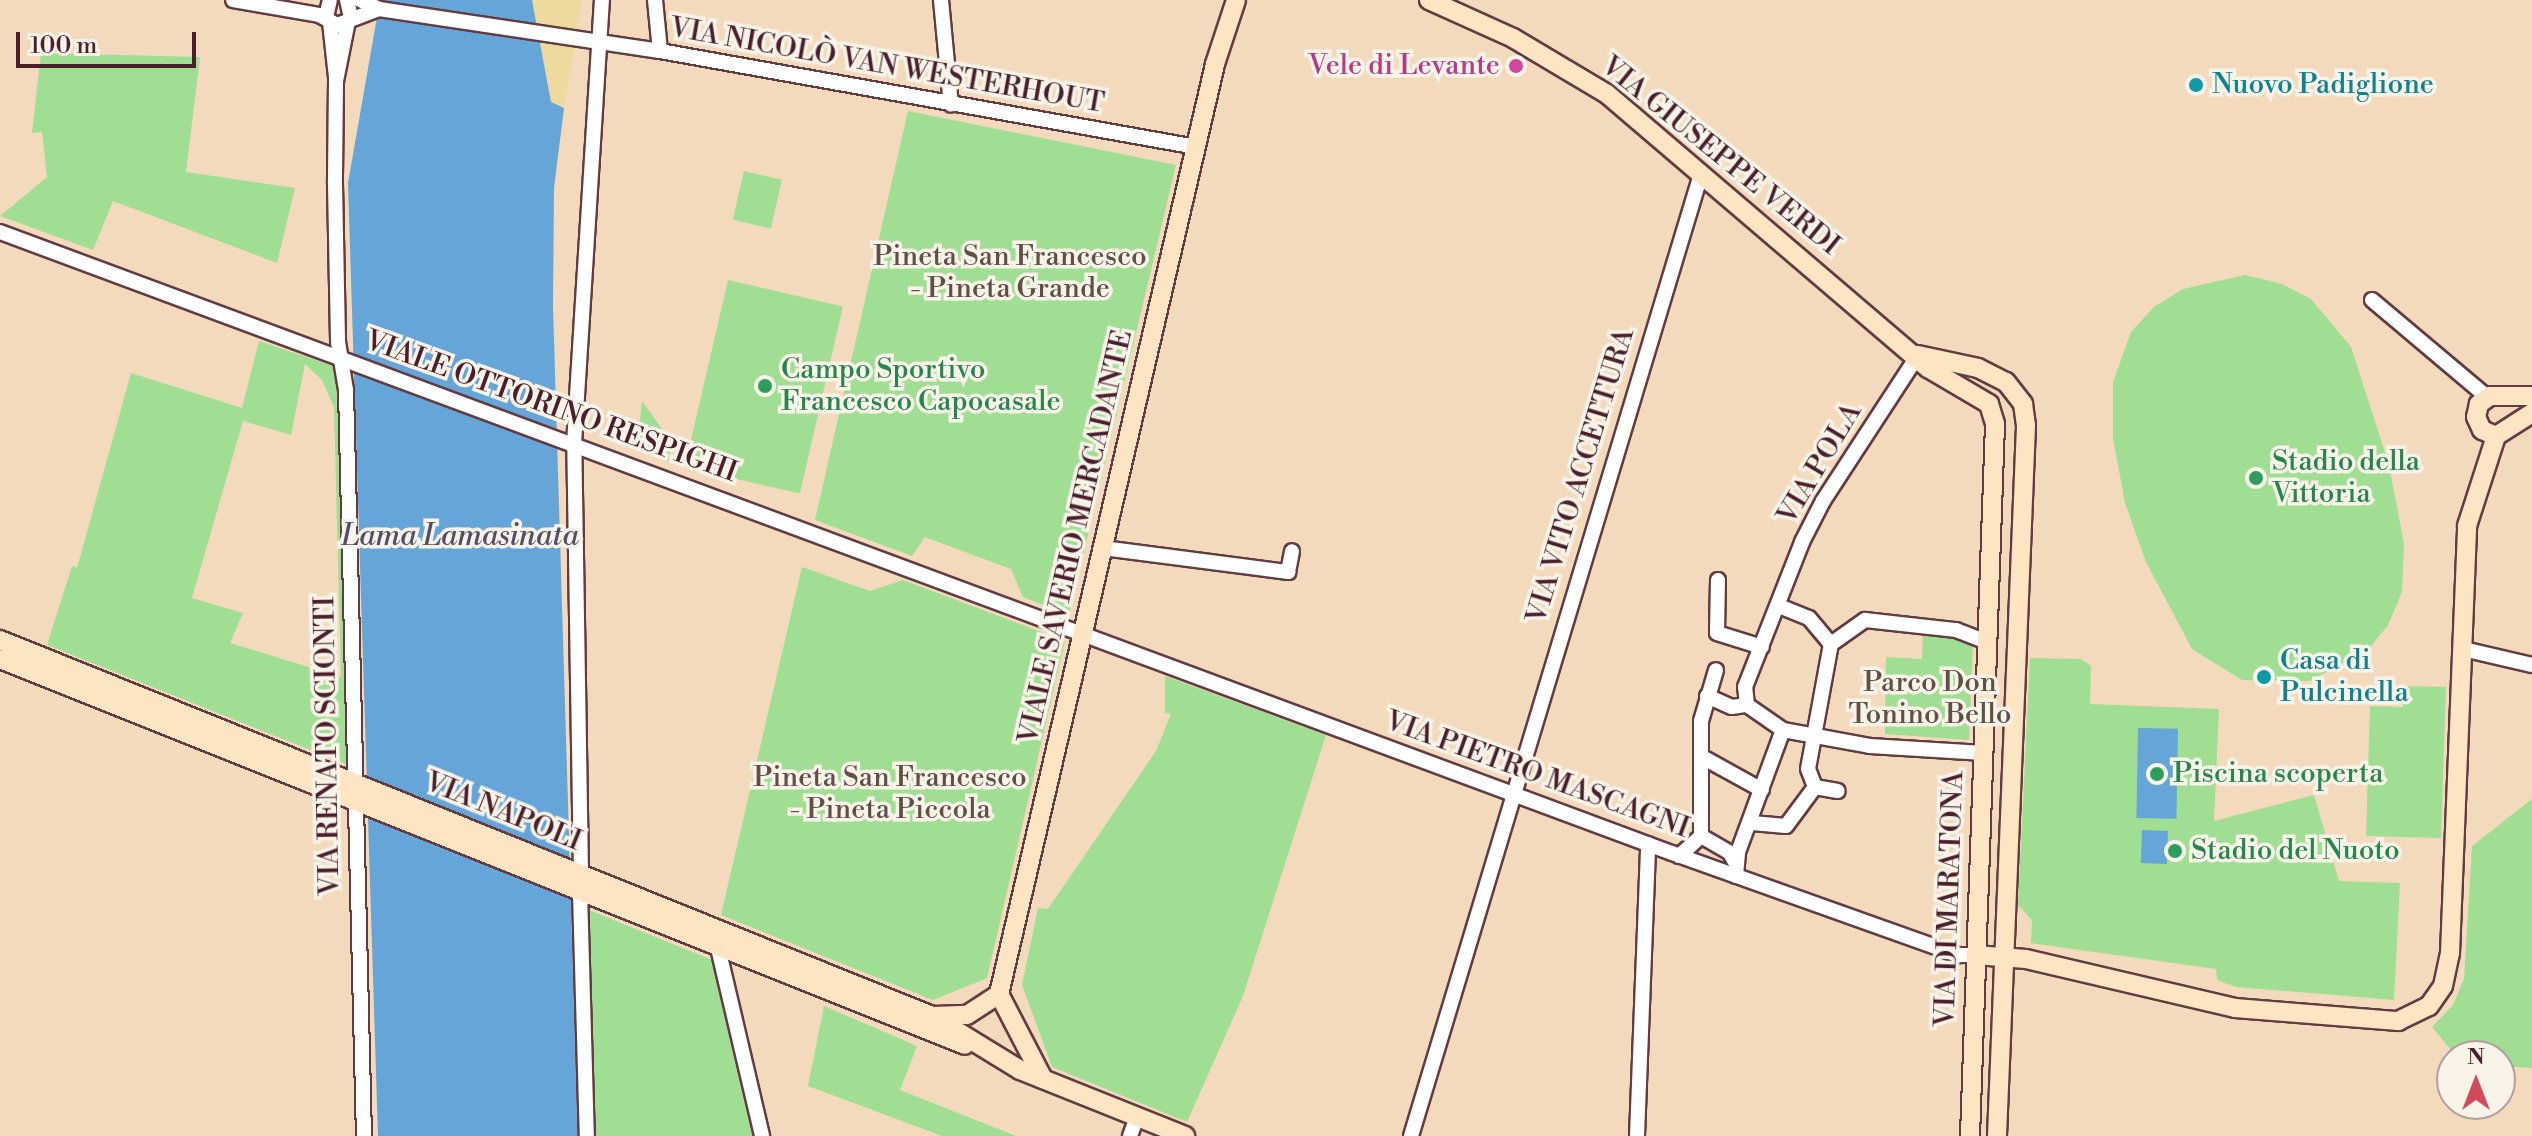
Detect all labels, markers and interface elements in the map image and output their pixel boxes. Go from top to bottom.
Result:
street label: VIA NICOLÒ VAN WESTERHOUT [667,11,1107,121]
scale bar [20,16,200,66]
text: 100 m [30,31,97,61]
place label: Vele di Levante [1308,49,1500,83]
street label: VIA GIUSEPPE VERDI [1594,49,1846,263]
marker: Vele di Levante [1507,57,1525,75]
place label: Nuovo Padiglione [2212,68,2434,102]
marker: Nuovo Padiglione [2187,76,2205,94]
park label: Pineta San Francesco - Pineta Grande [873,240,1147,306]
street label: VIALE OTTORINO RESPIGHI [361,324,741,490]
street label: VIA VITO ACCETTURA [1520,324,1642,628]
street label: VIALE SAVERIO MERCADANTE [1012,327,1140,747]
place label: Campo Sportivo Francesco Capocasale [781,353,1061,419]
marker: Campo Sportivo Francesco Capocasale [756,377,774,395]
street label: VIA POLA [1771,397,1869,531]
place label: Stadio della Vittoria [2272,445,2420,511]
marker: Stadio della Vittoria [2247,469,2265,487]
water label: Lama Lamasinata [341,518,579,554]
street label: VIA RENATO SCIONTI [309,596,347,896]
place label: Casa di Pulcinella [2280,644,2409,710]
park label: Parco Don Tonino Bello [1848,666,2012,732]
marker: Casa di Pulcinella [2255,668,2273,686]
street label: VIA PIETRO MASCAGNI [1381,704,1693,846]
place label: Piscina scoperta [2173,757,2384,791]
park label: Pineta San Francesco - Pineta Piccola [753,761,1027,827]
street label: VIA NAPOLI [420,765,586,859]
marker: Piscina scoperta [2148,765,2166,783]
street label: VIA DI MARATONA [1929,770,1971,1028]
place label: Stadio del Nuoto [2191,834,2400,868]
marker: Stadio del Nuoto [2166,842,2184,860]
north arrow [2436,1040,2516,1120]
text: N [2467,1044,2485,1071]

